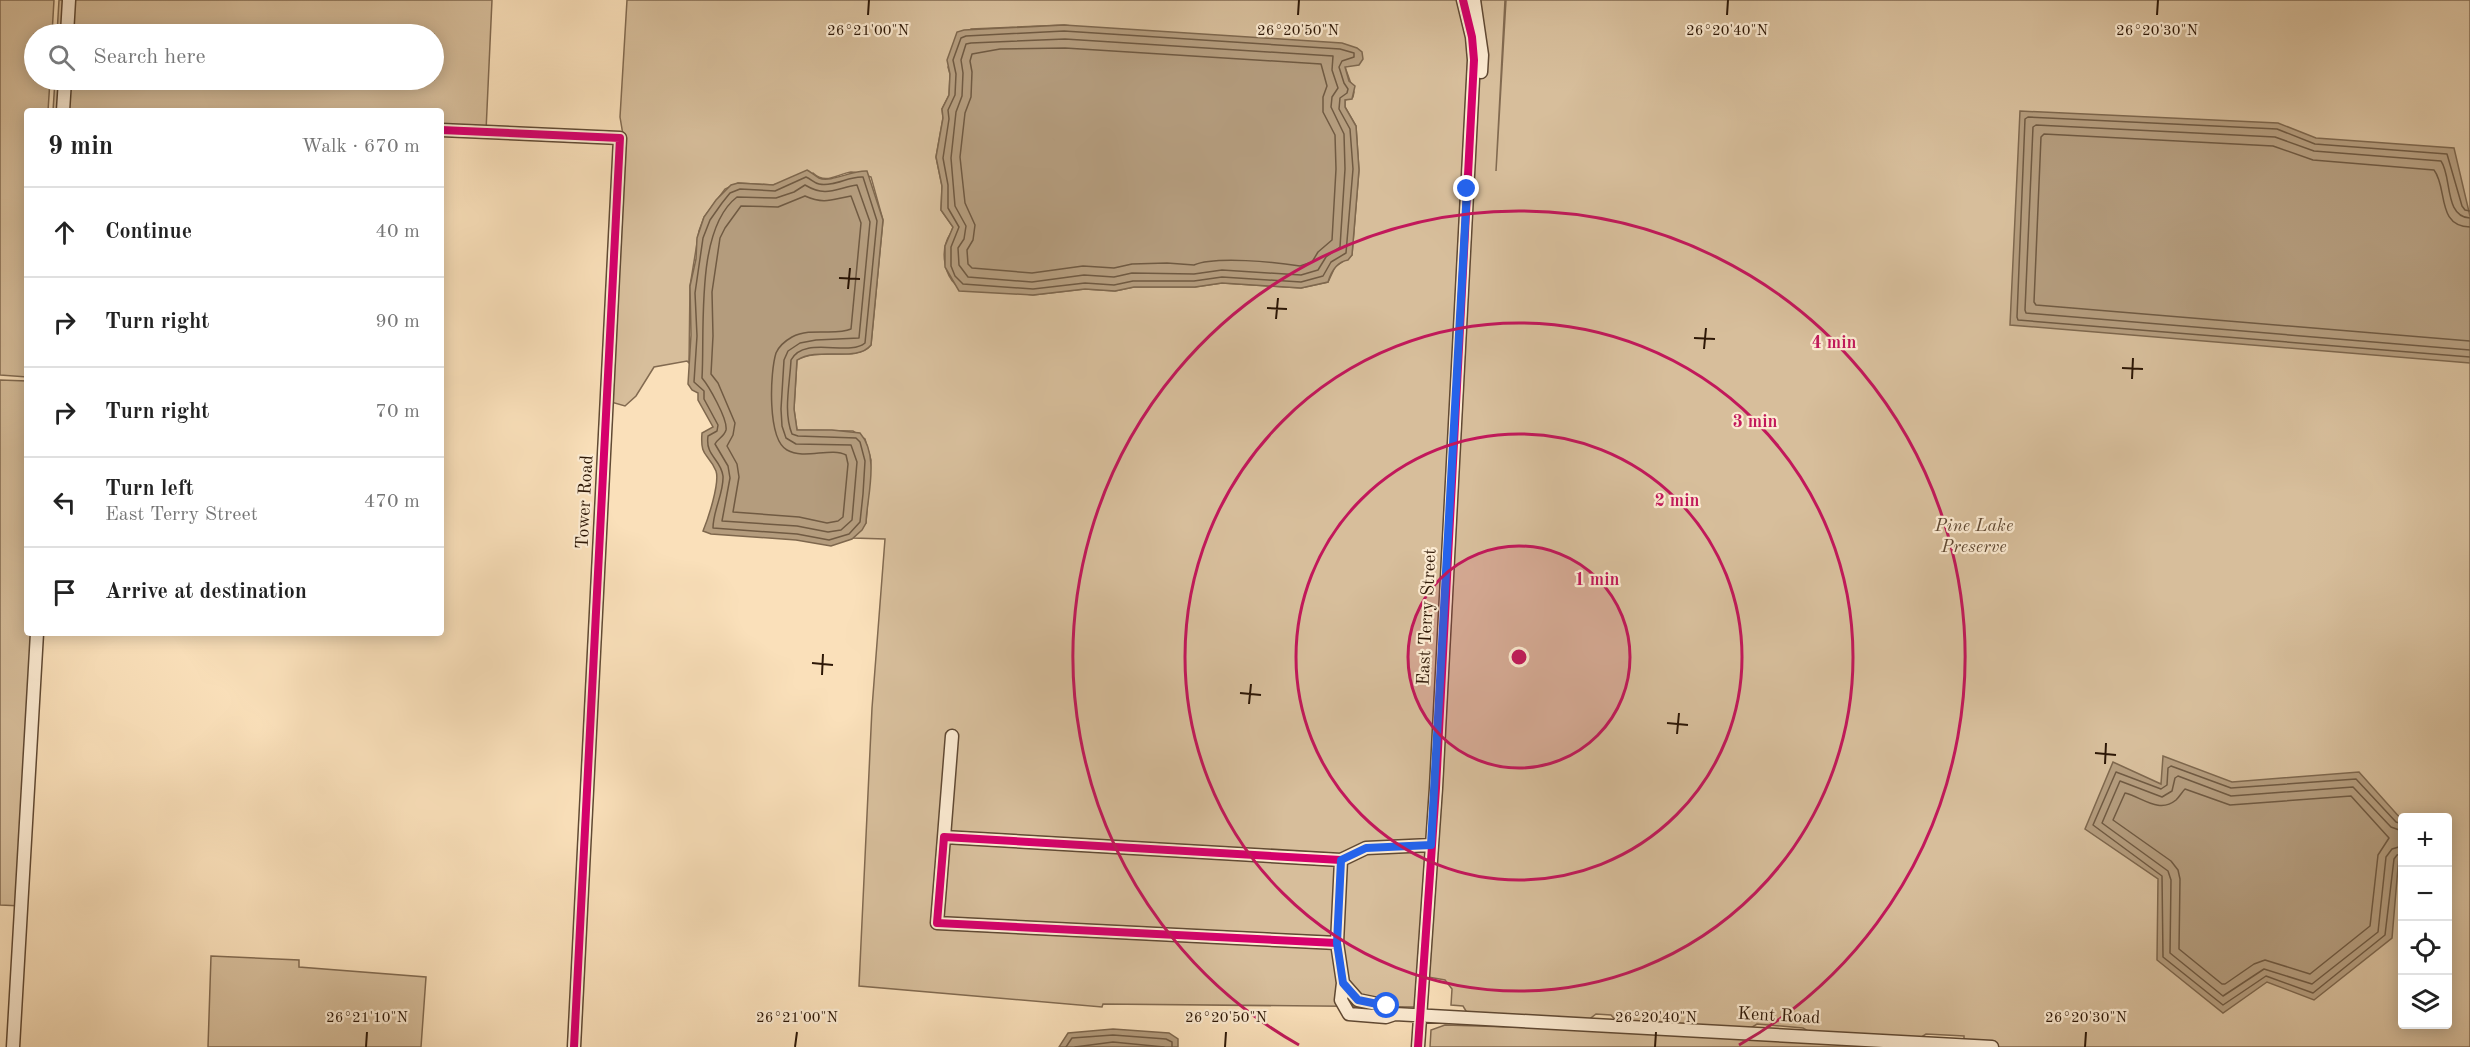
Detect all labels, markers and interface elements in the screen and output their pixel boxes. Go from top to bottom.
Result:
search box [24,24,444,90]
text: 26°21'00"N [827,24,909,39]
text: 26°20'50"N [1257,24,1339,39]
text: 26°20'40"N [1686,24,1768,39]
text: 26°20'30"N [2116,24,2198,39]
icon: search [45,41,78,74]
text: Search here [93,46,206,68]
text: 9 min [48,134,113,160]
text: Walk · 670 m [301,137,420,157]
route end [1453,175,1479,201]
icon: ahead [48,216,81,249]
text: Continue [105,221,192,243]
text: 40 m [375,222,420,242]
icon: right [48,306,81,339]
text: Turn right [105,311,209,333]
text: 90 m [375,312,420,332]
text: 4 min [1811,334,1857,352]
icon: right [48,396,81,429]
text: Turn right [105,401,209,423]
text: 70 m [375,402,420,422]
text: 3 min [1732,413,1778,431]
street label: Tower Road [574,454,596,550]
text: Turn left [105,478,194,500]
icon: left [48,486,81,519]
text: 470 m [364,492,420,512]
text: 2 min [1654,492,1700,510]
text: East Terry Street [105,505,258,525]
park label: Pine Lake Preserve [1934,517,2013,556]
street label: East Terry Street [1414,548,1440,686]
text: 1 min [1574,571,1620,589]
icon: arrive [48,576,81,609]
text: Arrive at destination [105,581,307,603]
centre of rings [1509,647,1529,667]
map controls [2398,813,2452,1029]
button: + [2398,813,2452,867]
button: − [2398,867,2452,921]
button: locate [2398,921,2452,975]
button: layers [2398,975,2452,1029]
route start [1373,992,1399,1018]
street label: Kent Road [1737,1005,1821,1027]
text: 26°21'10"N [326,1011,408,1026]
text: 26°21'00"N [756,1011,838,1026]
text: 26°20'50"N [1185,1011,1267,1026]
text: 26°20'40"N [1615,1011,1697,1026]
text: 26°20'30"N [2045,1011,2127,1026]

